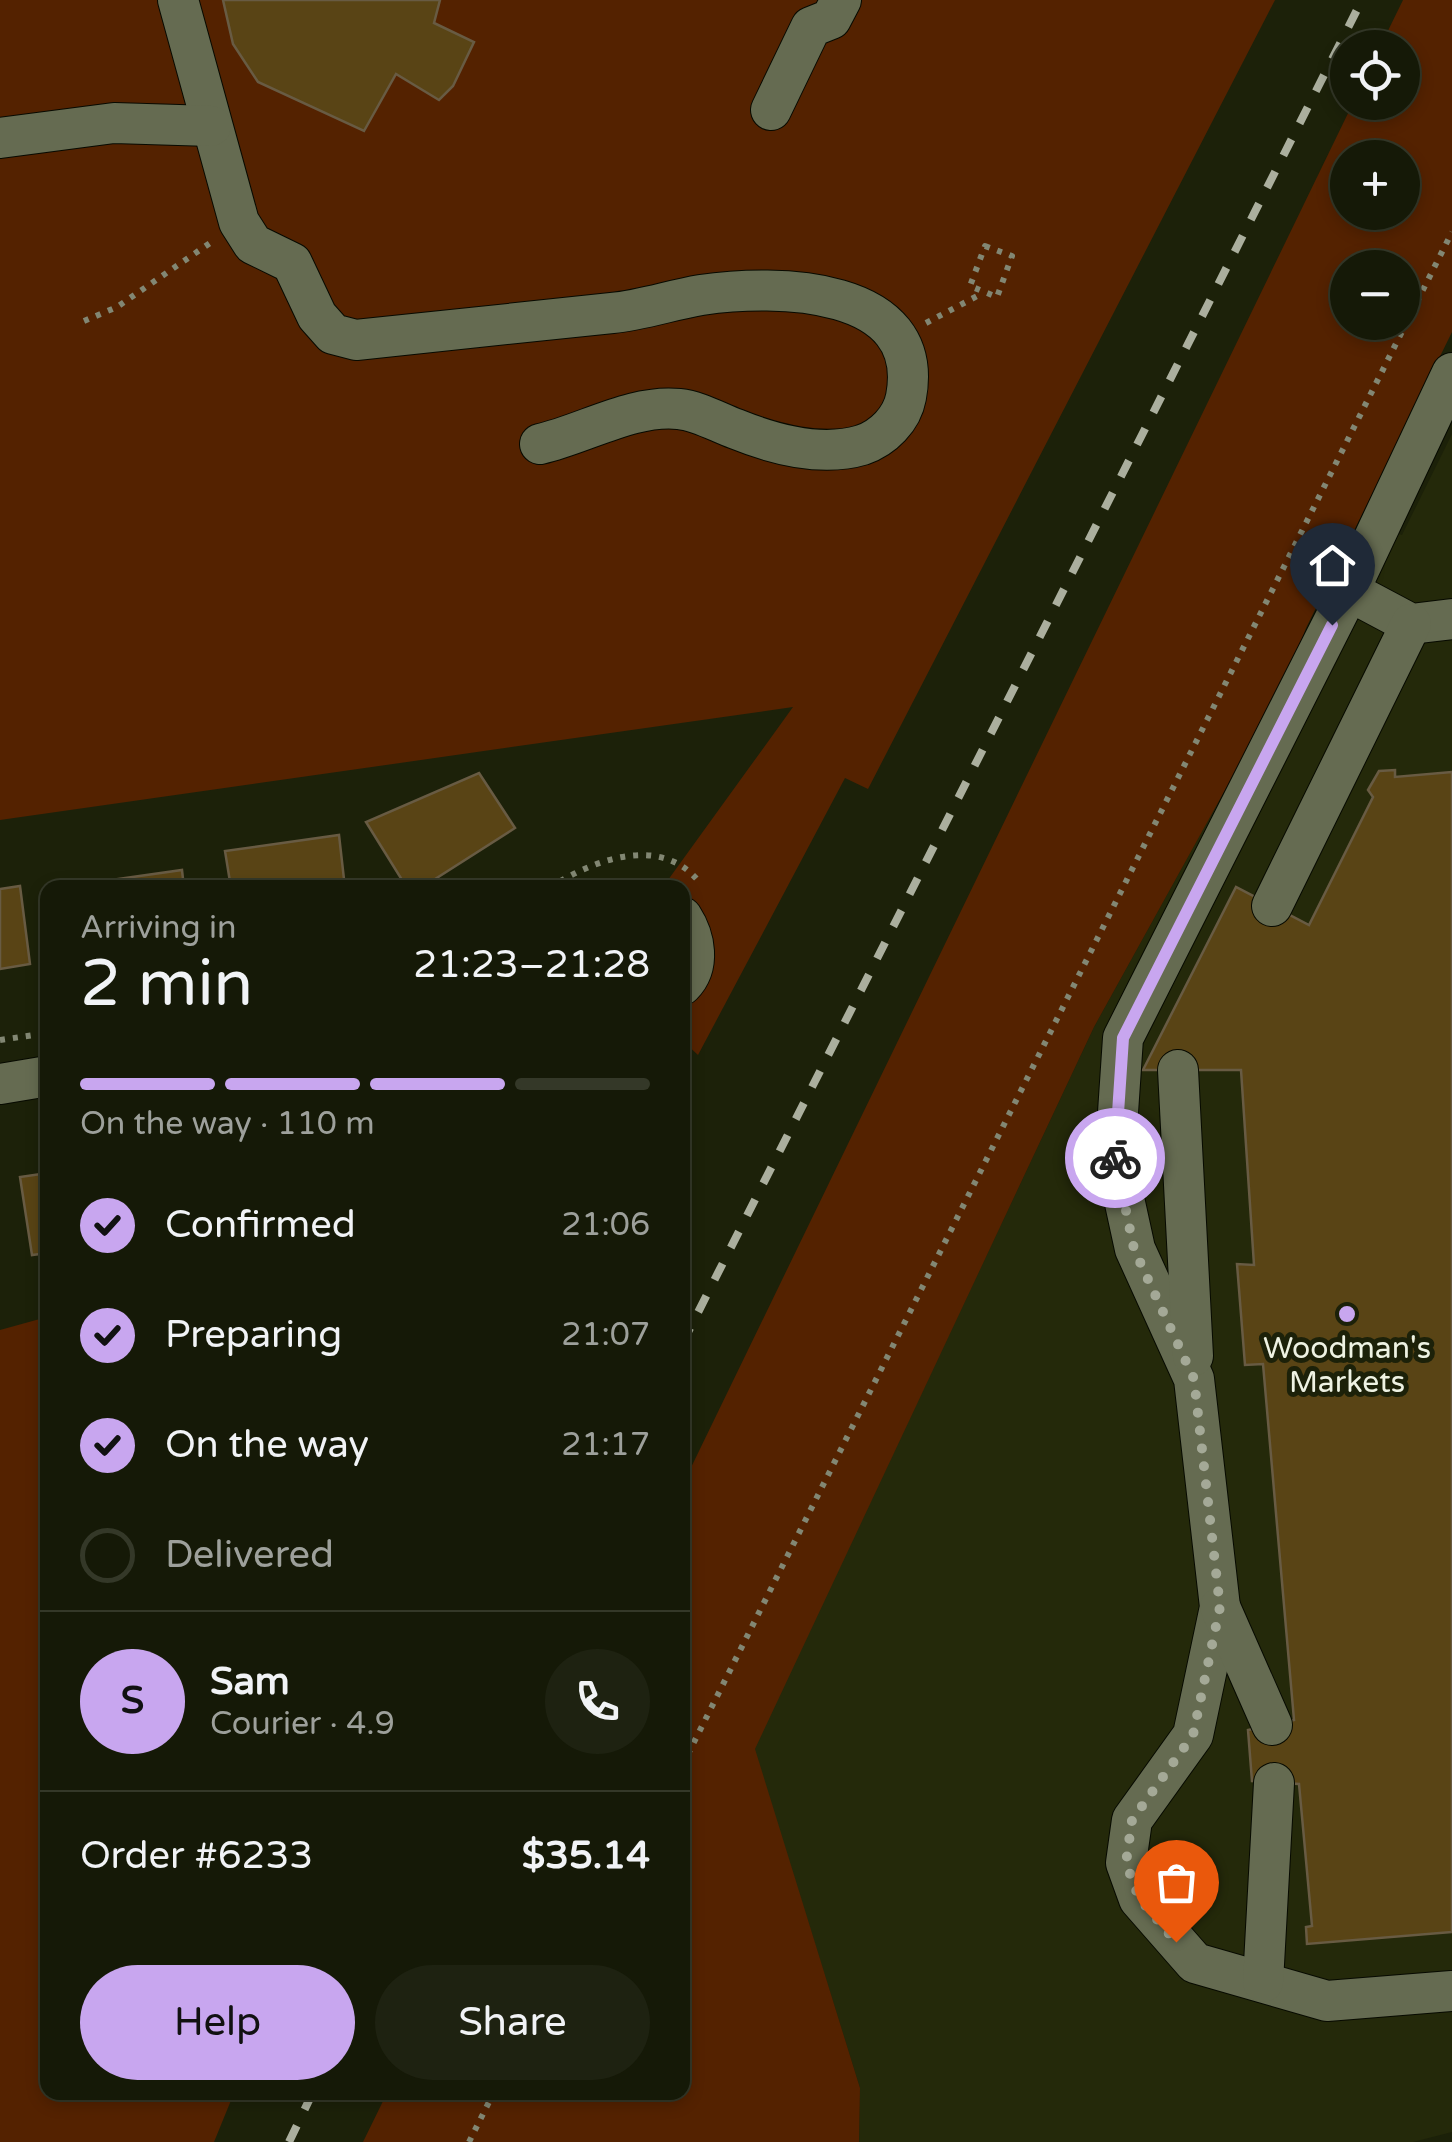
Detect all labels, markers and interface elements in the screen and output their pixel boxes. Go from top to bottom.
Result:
map controls [1330,30,1420,340]
button: locate [1330,30,1420,120]
button: + [1330,140,1420,230]
button: − [1330,250,1420,340]
pin [1290,523,1375,626]
icon: home [1305,538,1360,593]
text: Arriving in [80,909,237,947]
text: 21:23–21:28 [413,942,650,988]
text: 2 min [80,945,253,1024]
text: On the way · 110 m [80,1105,375,1143]
courier [1065,1108,1165,1208]
icon: bike [1088,1131,1143,1186]
icon: check [80,1198,135,1253]
text: Confirmed [165,1202,356,1248]
text: 21:06 [561,1206,650,1244]
marker: Woodman's Markets [1336,1303,1358,1325]
icon: check [80,1308,135,1363]
text: Preparing [165,1312,342,1358]
text: 21:07 [561,1316,650,1354]
place label: Woodman's Markets [1263,1330,1431,1401]
icon: check [80,1418,135,1473]
text: On the way [165,1422,369,1468]
text: 21:17 [561,1426,650,1464]
text: Delivered [165,1532,334,1578]
button: phone [545,1649,650,1754]
text: Sam [210,1659,290,1705]
text: S [121,1678,144,1724]
text: Courier · 4.9 [210,1705,395,1743]
text: Order #6233 [80,1833,313,1879]
text: $35.14 [522,1833,650,1879]
pin [1134,1840,1219,1943]
icon: bag [1149,1855,1204,1910]
button: Help [80,1965,355,2080]
button: Share [375,1965,650,2080]

